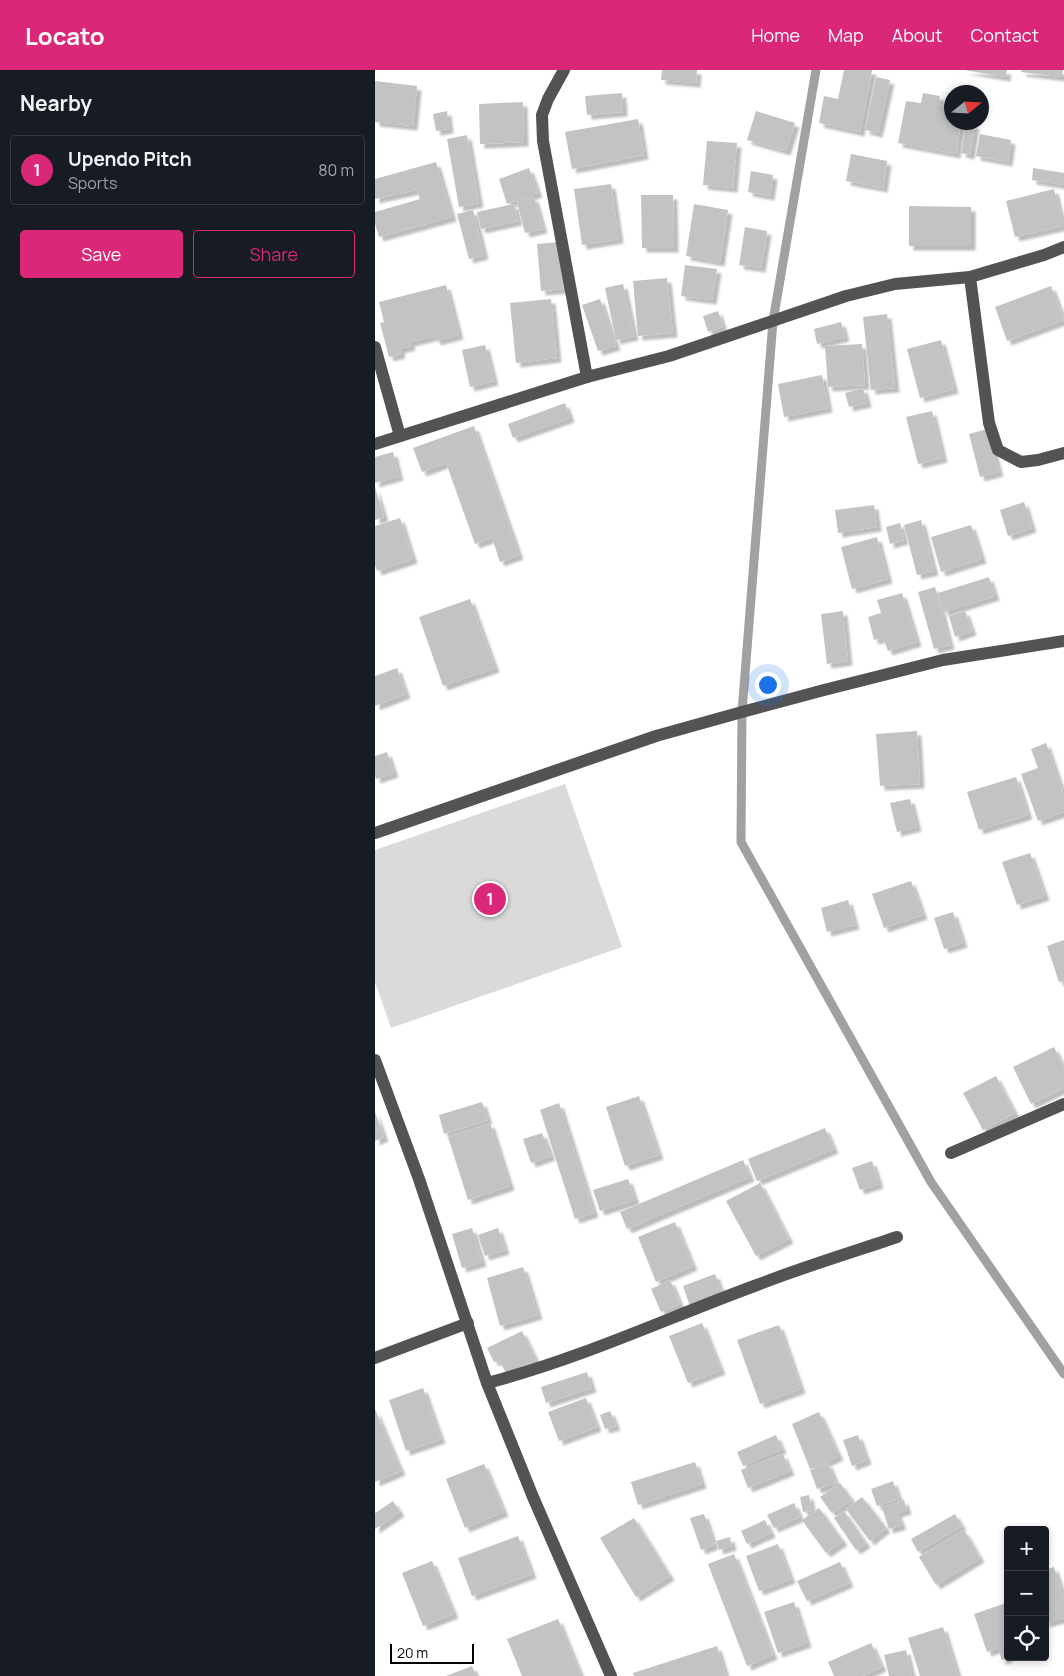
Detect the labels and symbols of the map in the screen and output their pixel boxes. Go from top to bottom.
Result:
north arrow [944,85,989,130]
your location [755,672,781,698]
pin: 1 [474,880,506,918]
scale bar [390,1641,474,1664]

